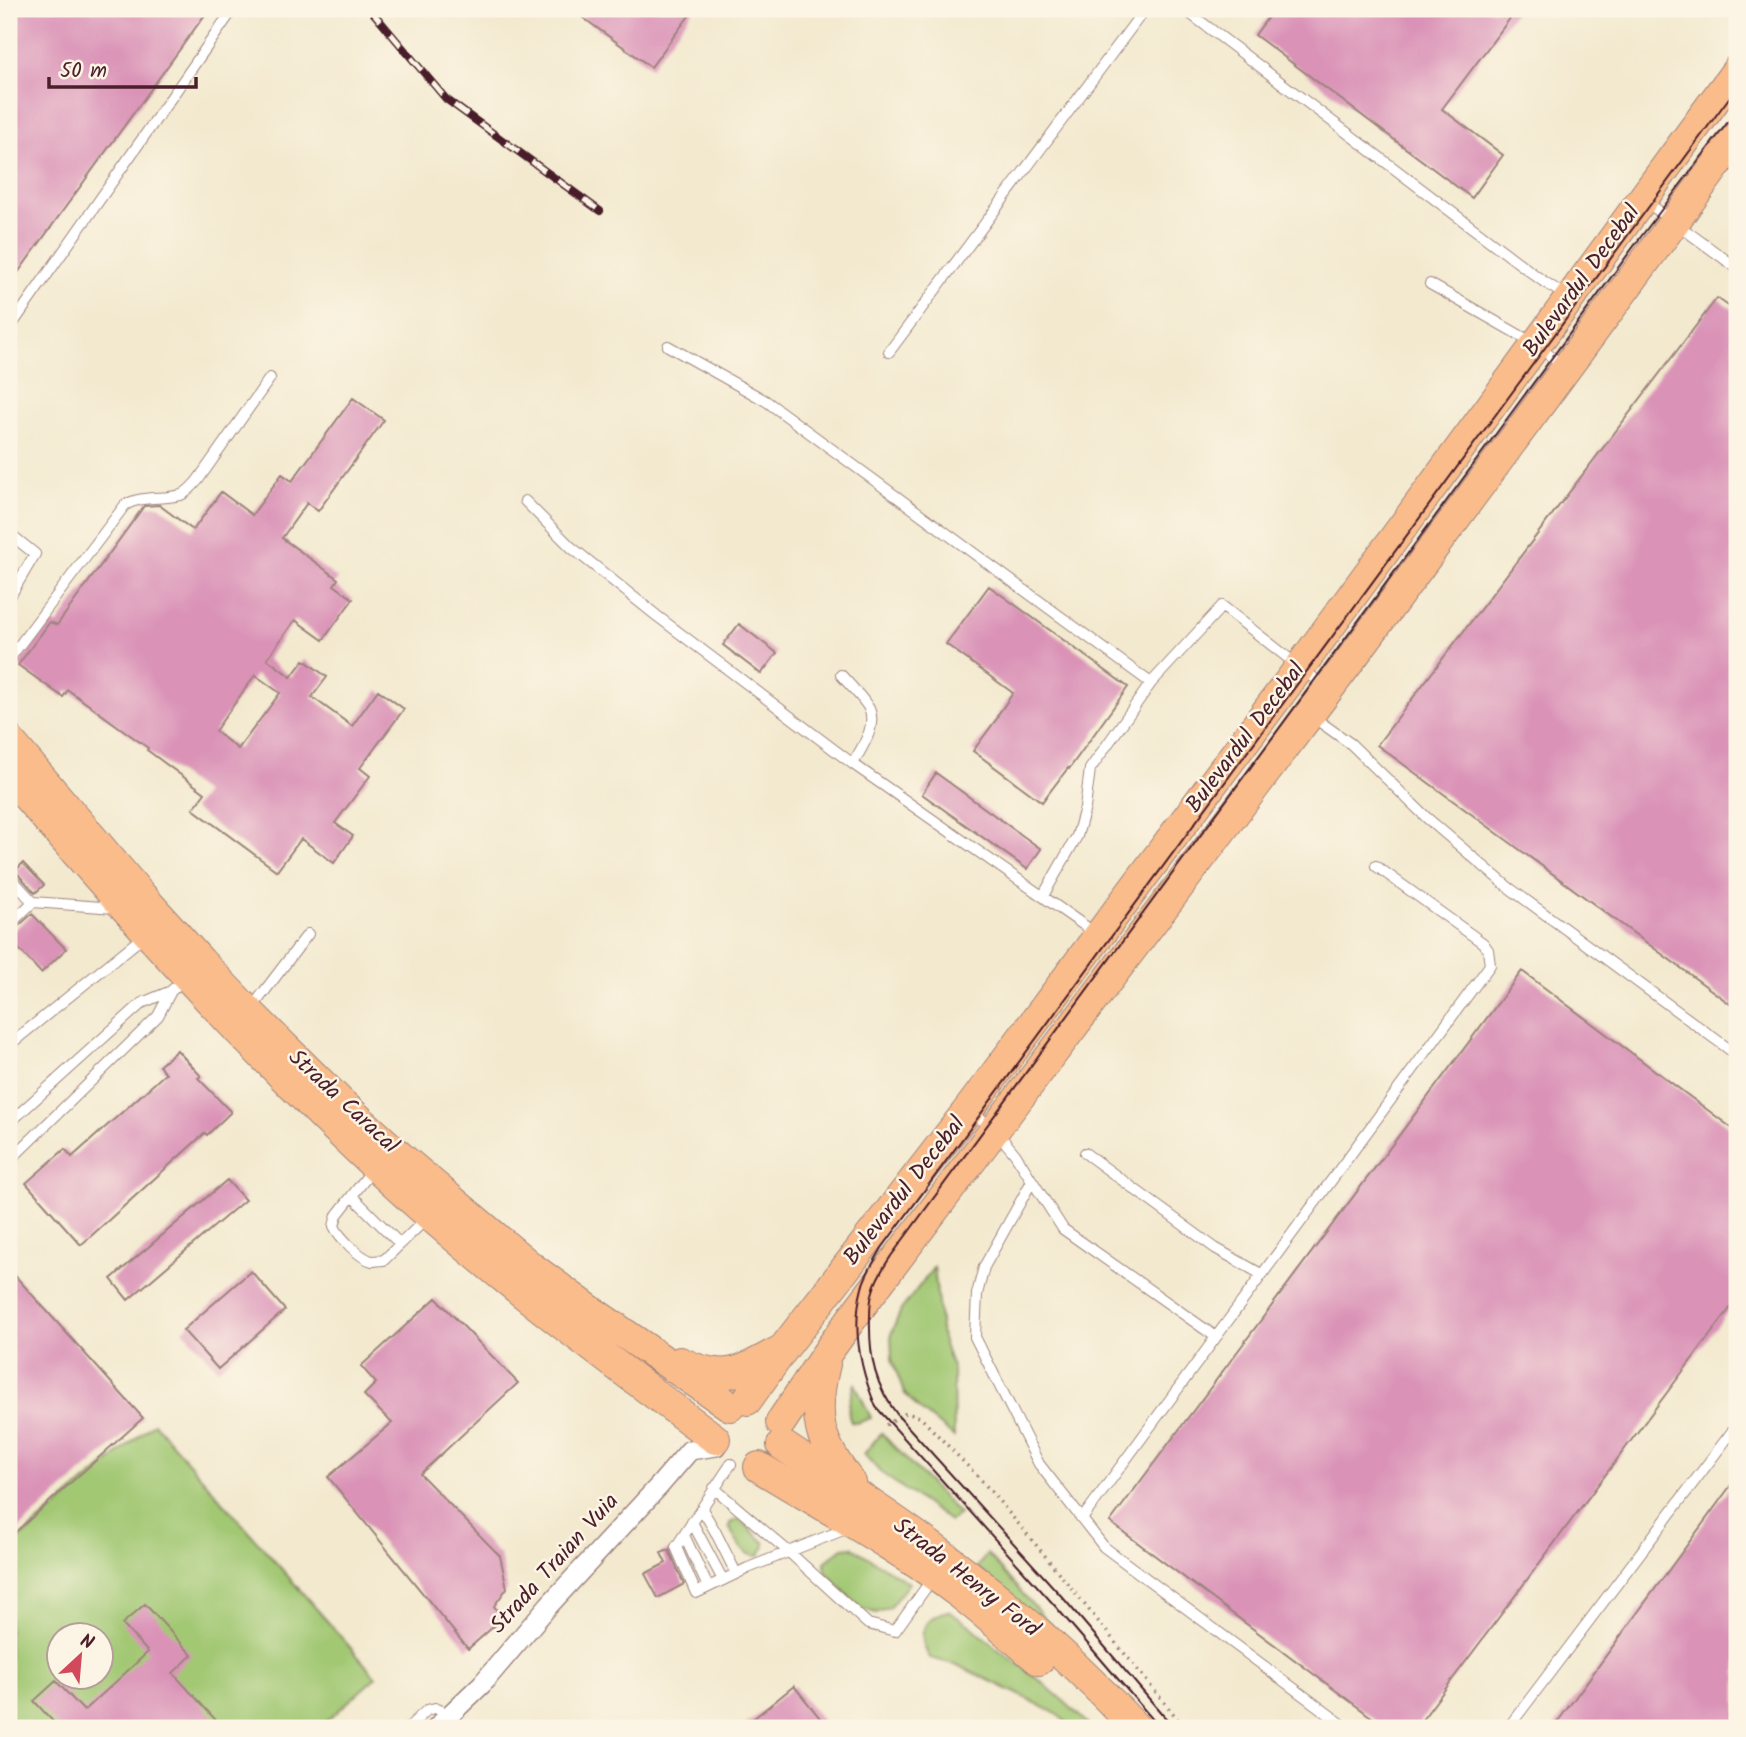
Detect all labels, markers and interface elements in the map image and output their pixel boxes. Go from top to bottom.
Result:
scale bar [49,46,196,90]
text: 50 m [60,55,107,88]
street label: Bulevardul Decebal [1514,197,1650,365]
street label: Bulevardul Decebal [1177,654,1315,821]
street label: Strada Caracal [279,1041,407,1163]
street label: Bulevardul Decebal [835,1108,975,1274]
street label: Strada Traian Vuia [482,1485,628,1643]
street label: Strada Henry Ford [885,1509,1048,1647]
north arrow [46,1622,116,1692]
text: N [75,1626,99,1659]

